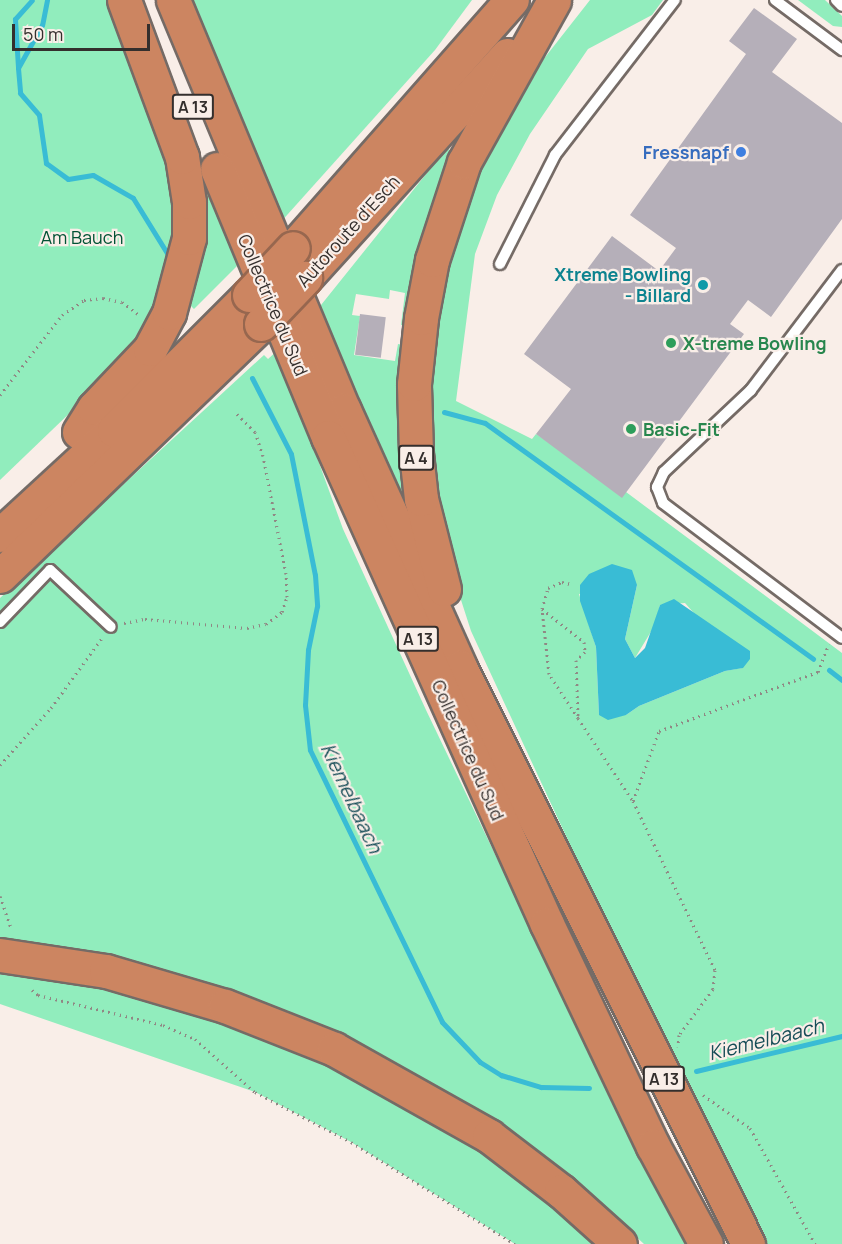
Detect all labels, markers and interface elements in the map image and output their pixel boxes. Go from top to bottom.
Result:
scale bar [15,12,153,50]
text: 50 m [23,22,63,46]
road number: A 13 [170,94,216,120]
place label: Fressnapf [643,141,729,163]
marker: Fressnapf [734,145,748,159]
street label: Autoroute d'Esch [292,171,404,291]
park label: Am Bauch [41,226,123,248]
street label: Collectrice du Sud [233,231,313,379]
place label: Xtreme Bowling - Billard [554,264,691,306]
marker: Xtreme Bowling - Billard [696,278,710,292]
place label: X-treme Bowling [683,332,827,354]
marker: X-treme Bowling [664,336,678,350]
place label: Basic-Fit [643,418,720,440]
marker: Basic-Fit [624,422,638,436]
road number: A 4 [398,445,434,471]
road number: A 13 [396,626,440,652]
street label: Collectrice du Sud [427,676,509,824]
water label: Kiemelbaach [316,739,388,857]
water label: Kiemelbaach [706,1013,826,1065]
road number: A 13 [642,1066,686,1092]

